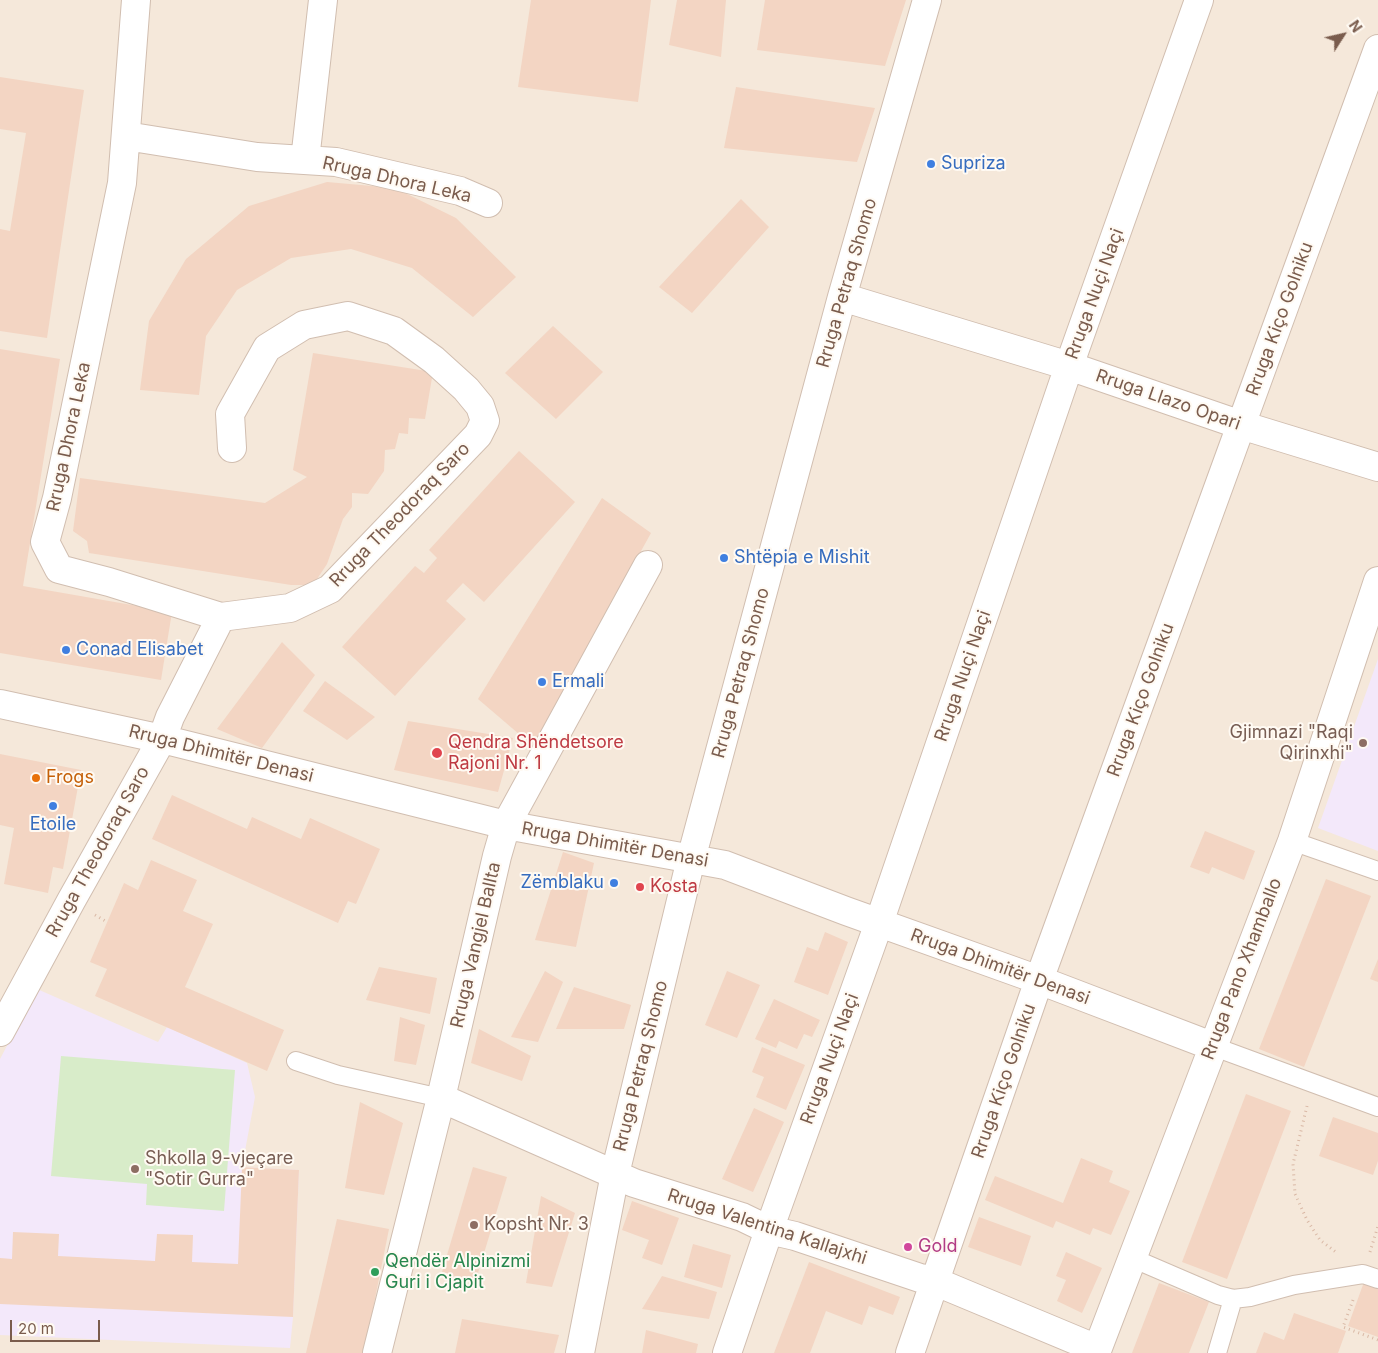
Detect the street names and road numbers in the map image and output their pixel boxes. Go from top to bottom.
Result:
street label: Rruga Dhora Leka [320,152,474,208]
street label: Rruga Petraq Shomo [812,196,882,370]
street label: Rruga Nuçi Naçi [1061,226,1129,362]
street label: Rruga Kiço Golniku [1242,239,1318,399]
street label: Rruga Dhora Leka [43,360,95,514]
street label: Rruga Llazo Opari [1093,365,1243,435]
street label: Rruga Theodoraq Saro [325,438,475,592]
street label: Rruga Petraq Shomo [708,585,774,761]
street label: Rruga Nuçi Naçi [930,608,996,744]
street label: Rruga Kiço Golniku [1103,620,1179,780]
street label: Rruga Dhimitër Denasi [126,721,316,787]
street label: Rruga Theodoraq Saro [42,763,154,941]
street label: Rruga Dhimitër Denasi [520,818,710,872]
street label: Rruga Vangjel Ballta [446,860,506,1030]
street label: Rruga Pano Xhamballo [1197,875,1287,1063]
street label: Rruga Dhimitër Denasi [907,924,1093,1010]
street label: Rruga Petraq Shomo [609,978,673,1154]
street label: Rruga Nuçi Naçi [796,991,864,1127]
street label: Rruga Kiço Golniku [967,1001,1041,1161]
street label: Rruga Valentina Kallajxhi [664,1185,870,1269]

